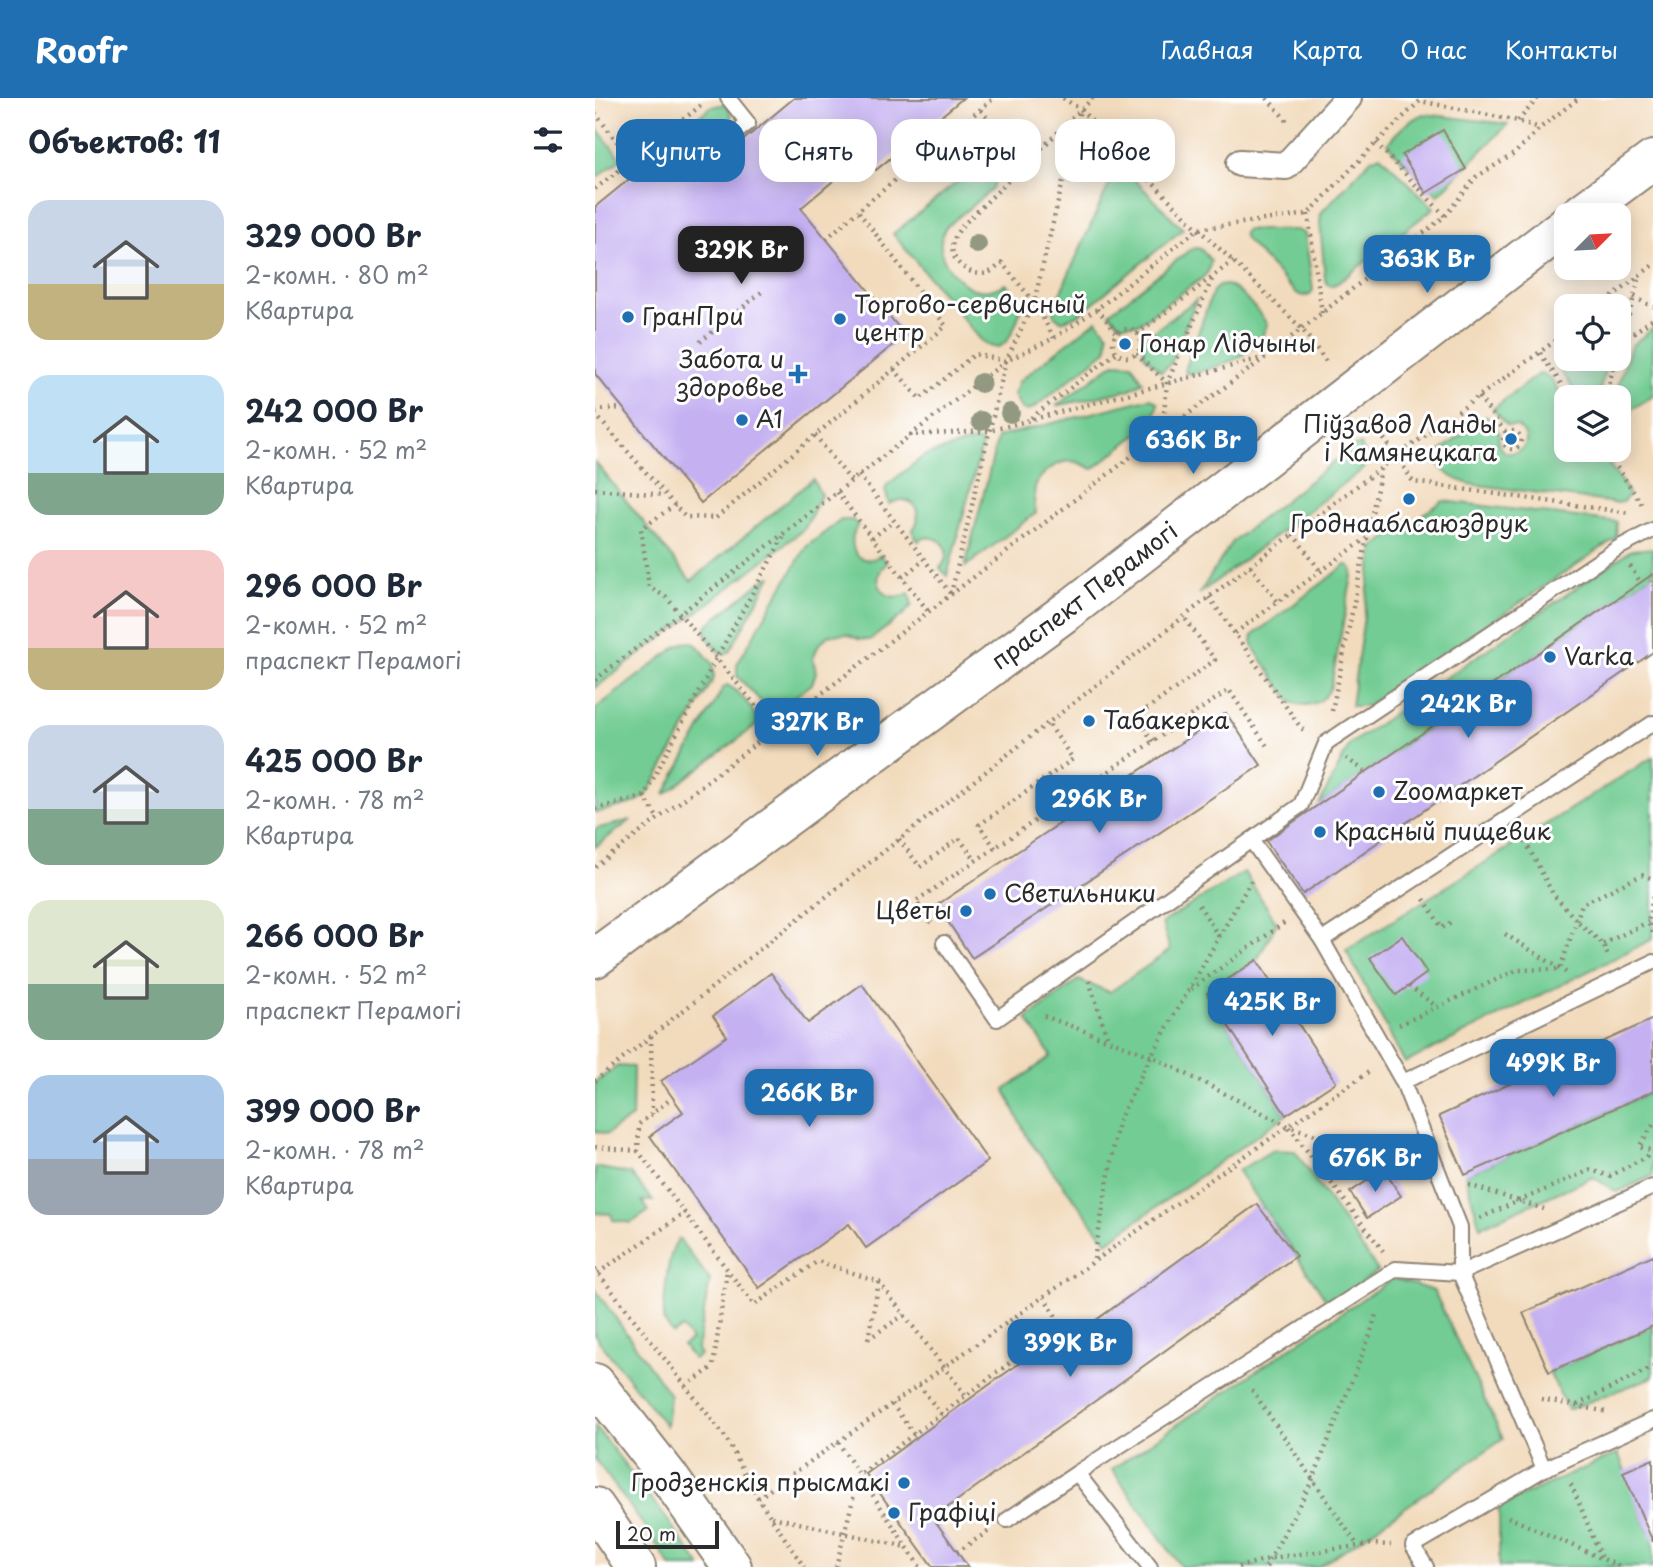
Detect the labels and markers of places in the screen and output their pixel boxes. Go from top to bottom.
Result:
pin: 329K Br [676,226,806,286]
pin: 363K Br [1362,236,1492,295]
place label: Торгово-сервисный центр [854,285,1086,349]
place label: ГранПри [642,297,744,333]
marker: ГранПри [620,309,636,325]
marker: Торгово-сервисный центр [832,311,848,327]
place label: Гонар Лідчыны [1139,324,1316,360]
marker: Гонар Лідчыны [1117,336,1133,352]
place label: Забота и здоровье [676,340,784,404]
marker: Забота и здоровье [790,366,806,382]
place label: A1 [756,400,783,436]
place label: Піўзавод Ланды і Камянецкага [1303,405,1497,469]
marker: A1 [734,412,750,428]
pin: 636K Br [1128,416,1258,476]
marker: Піўзавод Ланды і Камянецкага [1503,431,1519,447]
marker: Гроднааблсаюздрук [1401,491,1417,507]
place label: Гроднааблсаюздрук [1290,504,1528,540]
place label: Varka [1564,637,1634,673]
marker: Varka [1542,649,1558,665]
pin: 242K Br [1403,680,1533,740]
pin: 327K Br [752,698,882,758]
place label: Табакерка [1103,701,1229,737]
marker: Табакерка [1081,713,1097,729]
place label: Zooмаркет [1393,772,1523,808]
pin: 296K Br [1034,776,1164,835]
marker: Zooмаркет [1371,784,1387,800]
place label: Красный пищевик [1334,812,1552,848]
marker: Красный пищевик [1312,824,1328,840]
place label: Светильники [1004,874,1156,910]
marker: Светильники [982,886,998,902]
place label: Цветы [876,891,952,927]
marker: Цветы [958,903,974,919]
pin: 425K Br [1207,978,1337,1038]
pin: 499K Br [1488,1040,1618,1099]
pin: 266K Br [744,1070,874,1129]
pin: 676K Br [1310,1134,1440,1194]
pin: 399K Br [1005,1320,1135,1379]
place label: Гродзенскія прысмакі [631,1463,890,1499]
marker: Гродзенскія прысмакі [896,1475,912,1491]
place label: Графіці [908,1493,996,1529]
marker: Графіці [886,1505,902,1521]

